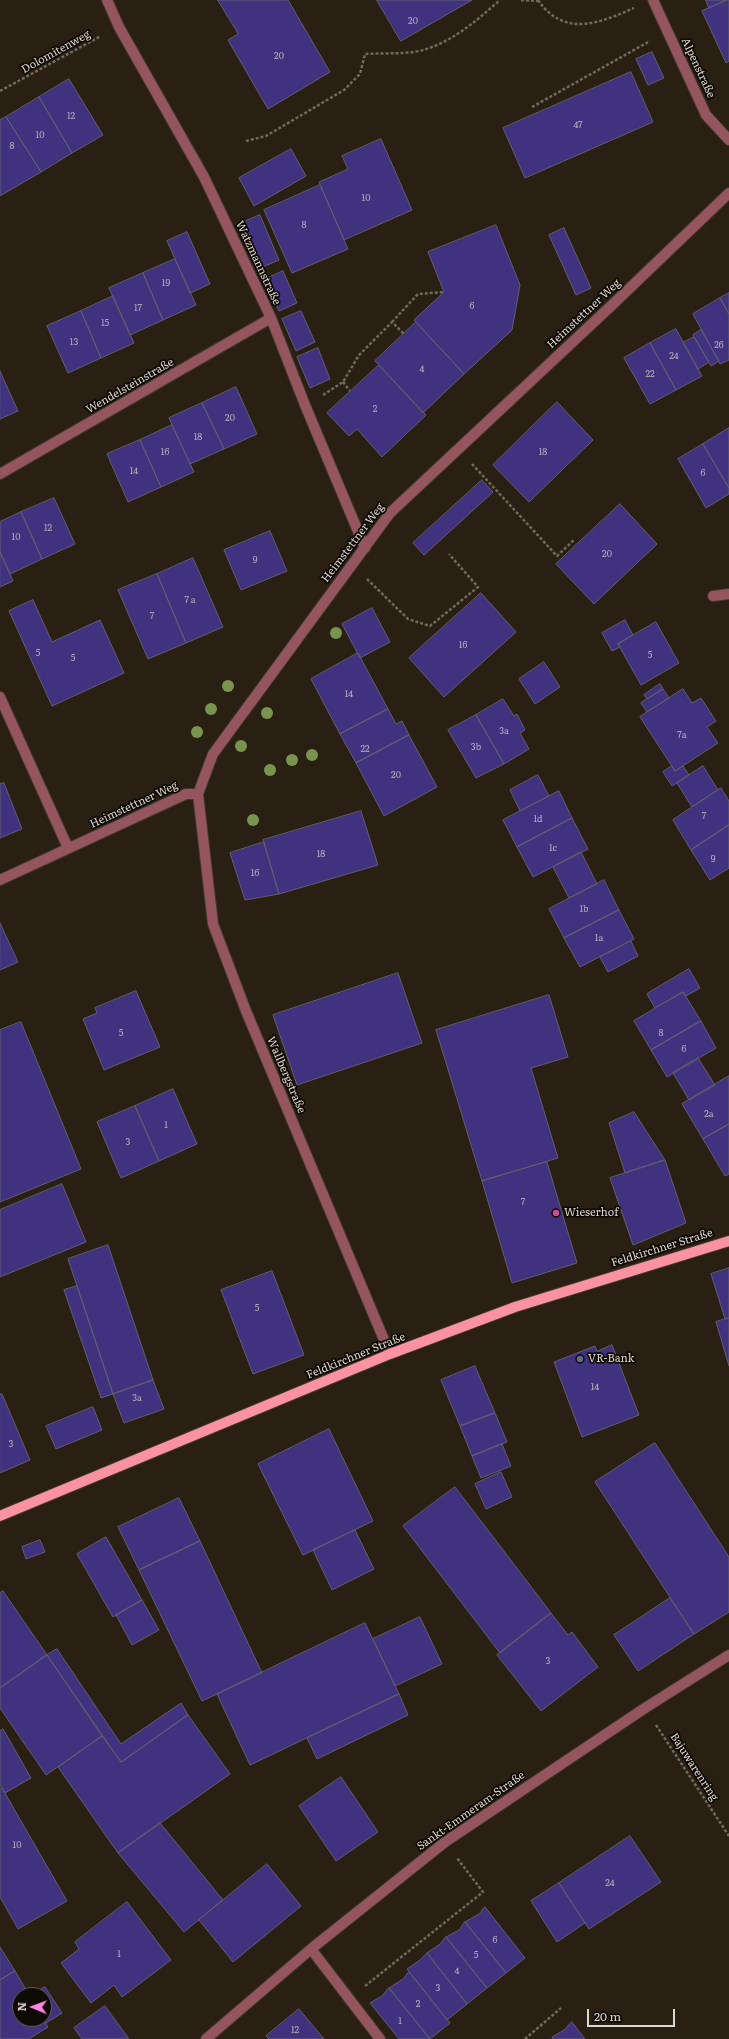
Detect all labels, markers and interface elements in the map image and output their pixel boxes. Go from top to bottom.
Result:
house number: 20 [408,16,418,26]
street label: Dolomitenweg [19,28,93,76]
street label: Alpenstraße [678,36,718,100]
house number: 20 [274,51,284,61]
house number: 12 [67,111,75,121]
house number: 47 [573,120,583,130]
house number: 10 [36,130,44,140]
house number: 8 [10,141,14,151]
house number: 10 [362,193,370,203]
street label: Watzmannstraße [233,219,283,307]
house number: 8 [302,220,306,230]
street label: Heimstettner Weg [545,277,623,351]
house number: 19 [162,278,170,288]
house number: 6 [470,301,474,311]
house number: 17 [134,303,142,313]
house number: 15 [101,318,109,328]
house number: 13 [70,337,78,347]
house number: 26 [714,340,724,350]
house number: 24 [669,351,679,361]
street label: Wendelsteinstraße [84,356,176,416]
house number: 4 [420,364,424,374]
house number: 22 [645,369,655,379]
house number: 2 [373,404,377,414]
house number: 20 [225,413,235,423]
house number: 18 [194,432,202,442]
house number: 16 [161,447,169,457]
house number: 18 [539,447,547,457]
house number: 14 [130,466,138,476]
house number: 6 [701,468,705,478]
street label: Heimstettner Weg [319,501,387,585]
house number: 12 [44,523,52,533]
house number: 10 [12,532,20,542]
house number: 20 [602,549,612,559]
house number: 9 [253,555,257,565]
house number: 7 a [184,595,196,605]
house number: 7 [150,611,154,621]
house number: 16 [459,640,467,650]
house number: 5 [36,648,40,658]
house number: 5 [648,650,652,660]
house number: 5 [71,653,75,663]
house number: 14 [345,689,353,699]
house number: 3a [499,726,509,736]
house number: 7a [677,730,687,740]
house number: 3b [471,742,481,752]
house number: 22 [360,744,370,754]
house number: 20 [391,770,401,780]
street label: Heimstettner Weg [88,779,180,831]
house number: 7 [702,811,706,821]
house number: 1d [533,814,543,824]
house number: 1c [549,843,557,853]
house number: 18 [317,849,325,859]
house number: 9 [711,854,715,864]
house number: 16 [251,868,259,878]
house number: 1b [579,904,589,914]
house number: 1a [595,933,603,943]
house number: 5 [119,1028,123,1038]
house number: 8 [659,1028,663,1038]
street label: Wallbergstraße [264,1035,308,1115]
house number: 6 [682,1044,686,1054]
house number: 2a [704,1109,714,1119]
house number: 1 [164,1120,168,1130]
house number: 3 [126,1137,130,1147]
house number: 7 [521,1197,525,1207]
place label: Wieserhof [564,1206,618,1220]
marker: Wieserhof [551,1208,561,1218]
street label: Feldkirchner Straße [610,1226,714,1270]
house number: 5 [255,1303,259,1313]
street label: Feldkirchner Straße [305,1330,407,1382]
place label: VR-Bank [588,1352,635,1366]
marker: VR-Bank [575,1354,585,1364]
house number: 14 [591,1382,599,1392]
house number: 3a [132,1393,142,1403]
house number: 3 [9,1439,13,1449]
house number: 3 [546,1656,550,1666]
street label: Bajuwarenring [667,1731,721,1803]
street label: Sankt-Emmeram-Straße [415,1769,527,1853]
house number: 10 [13,1840,21,1850]
house number: 24 [605,1878,615,1888]
house number: 6 [493,1935,497,1945]
house number: 1 [117,1949,121,1959]
house number: 5 [474,1950,478,1960]
house number: 4 [455,1966,459,1976]
house number: 3 [436,1983,440,1993]
north arrow [12,1987,52,2027]
house number: 2 [416,1999,420,2009]
scale bar [589,2001,677,2027]
text: N [13,2002,29,2012]
text: 20 m [594,2007,621,2025]
house number: 1 [398,2016,402,2026]
house number: 12 [291,2025,299,2035]

